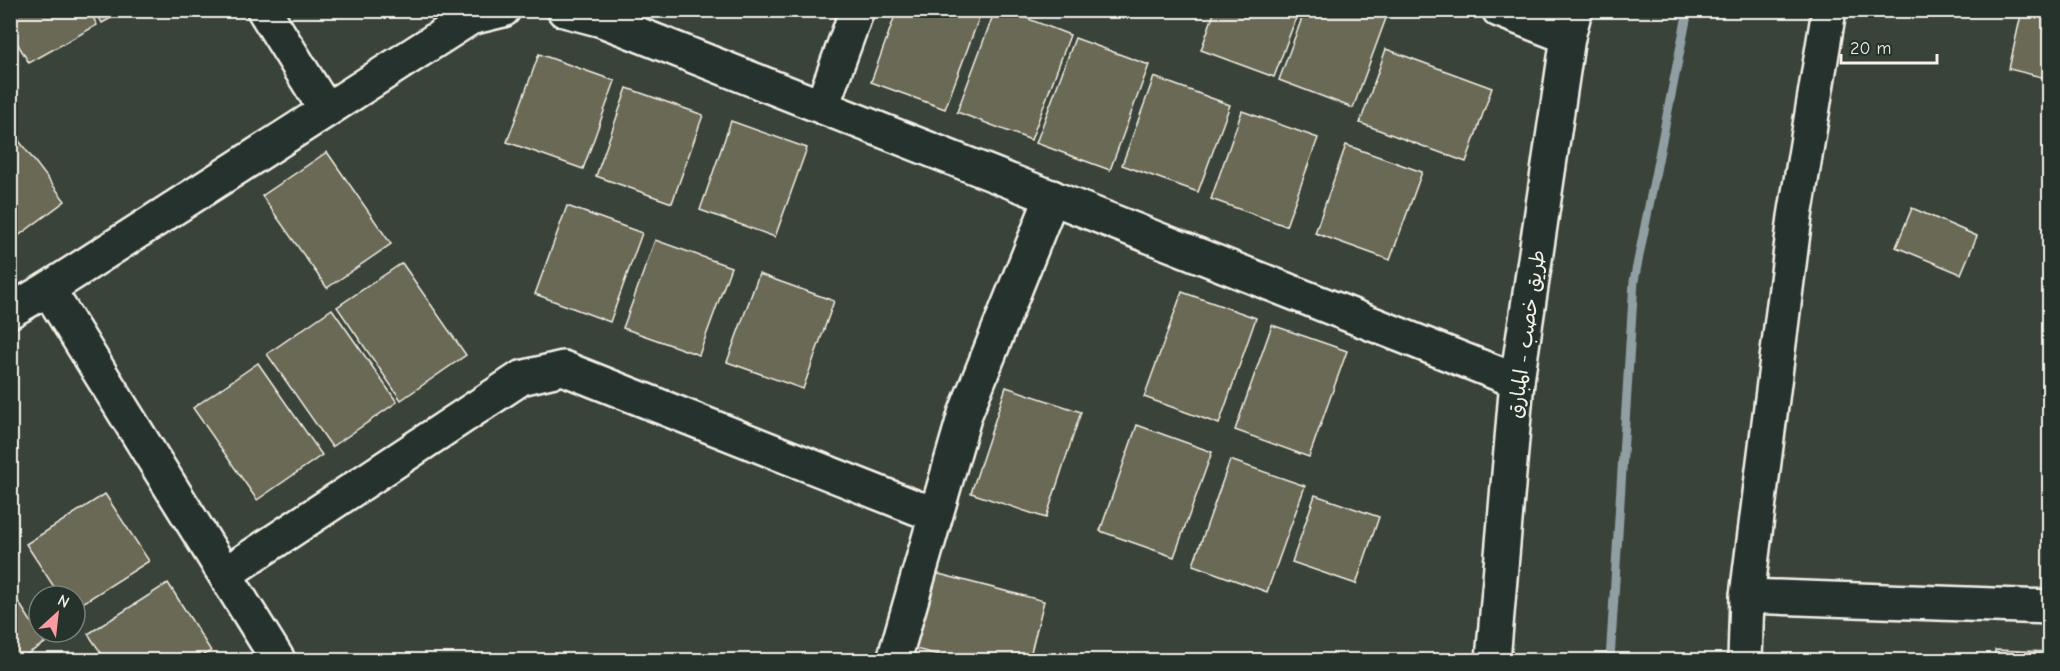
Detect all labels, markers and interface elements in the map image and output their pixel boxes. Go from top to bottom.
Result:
scale bar [1841,27,1937,65]
text: 20 m [1850,38,1891,59]
street label: طريق خصب - المبارق [1503,248,1550,420]
north arrow [27,584,87,644]
text: N [55,591,72,612]

